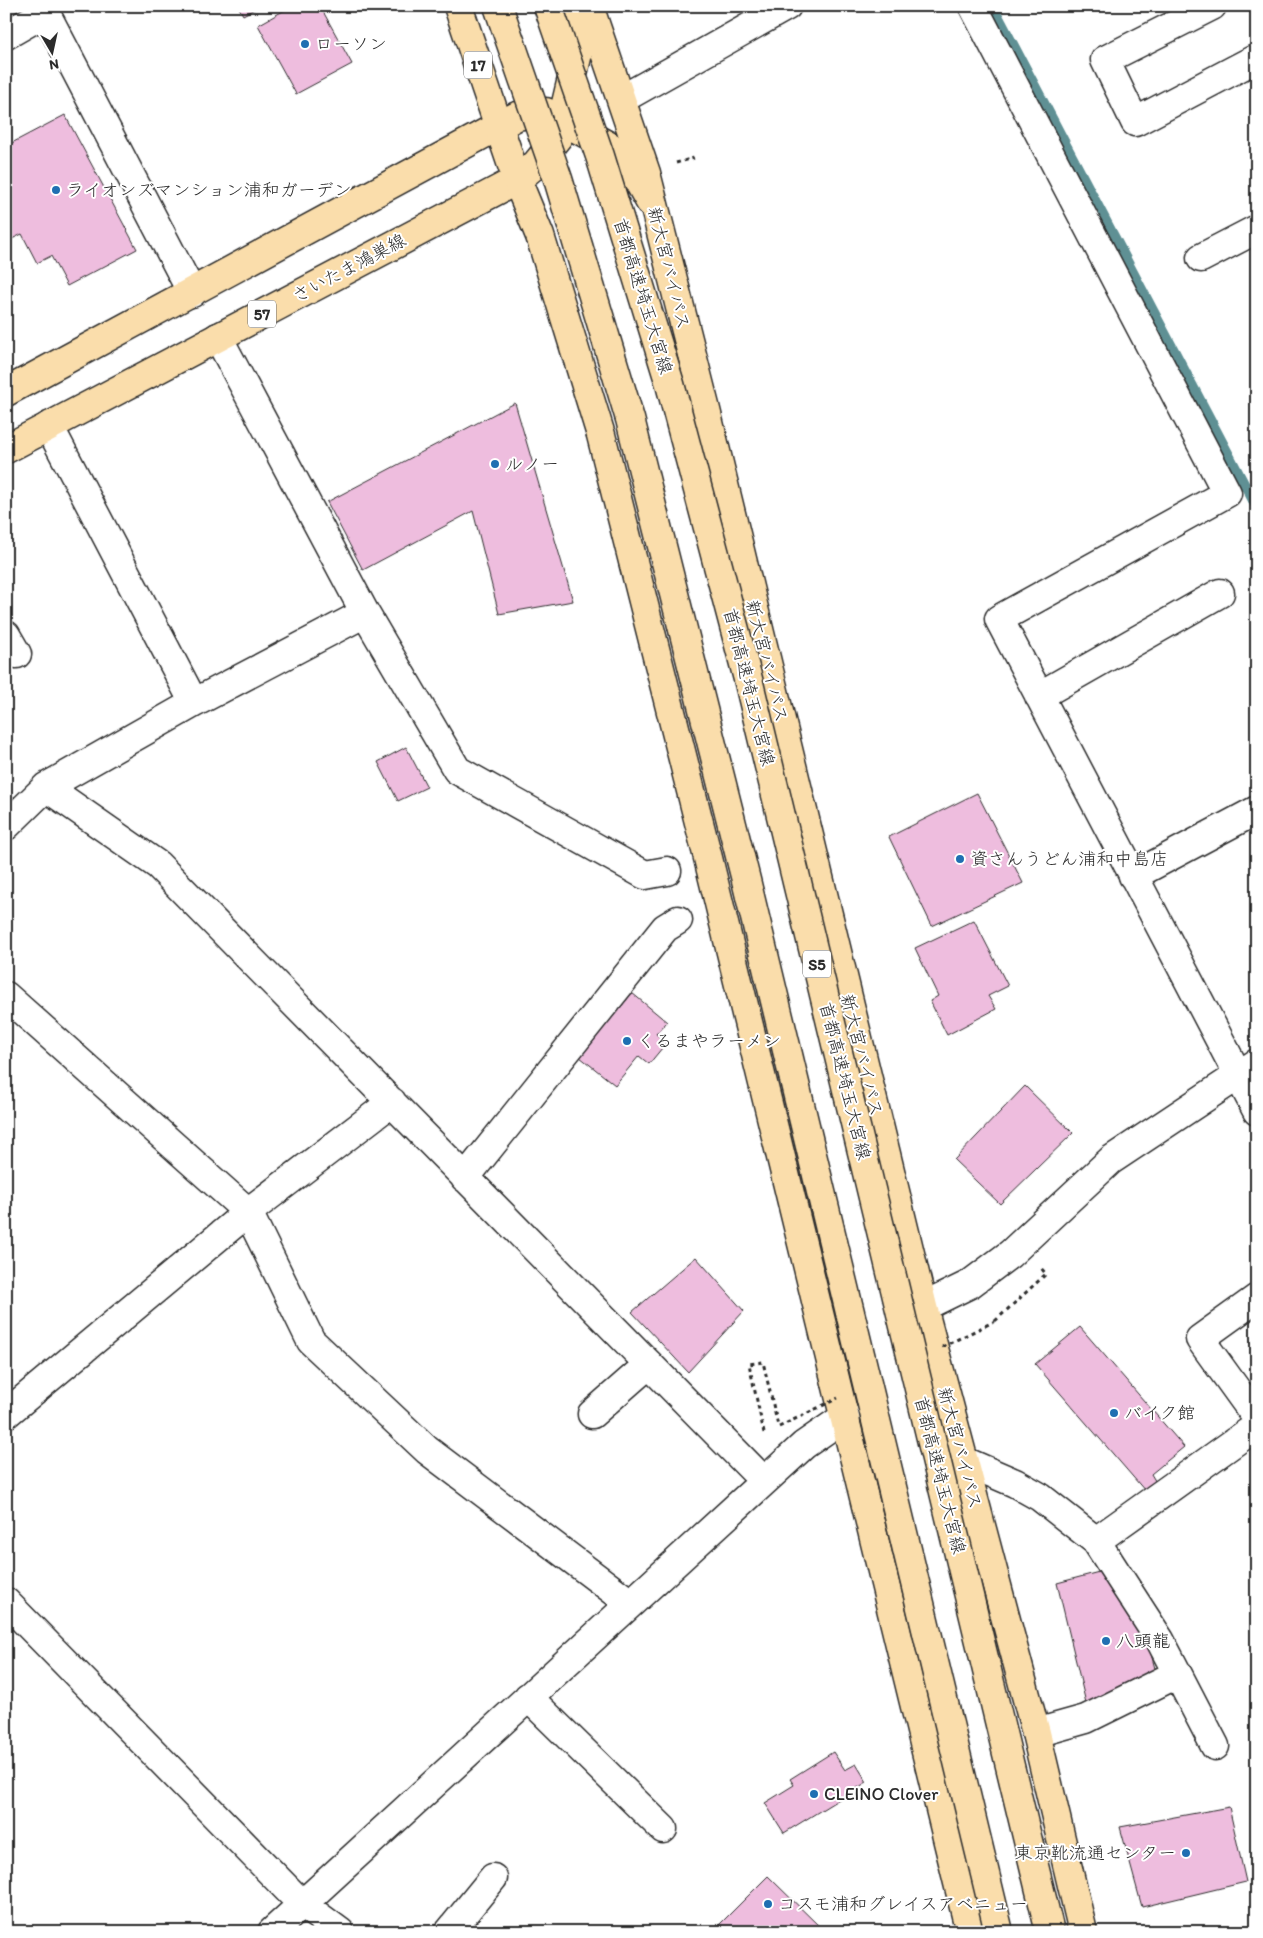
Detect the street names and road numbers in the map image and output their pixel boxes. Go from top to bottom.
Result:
road number: 17 [464,52,492,78]
street label: 新大宮バイパス [643,204,695,332]
street label: 首都高速埼玉大宮線 [609,215,677,377]
street label: さいたま鴻巣線 [289,229,409,307]
road number: 57 [248,300,276,328]
street label: 新大宮バイパス [741,597,793,725]
street label: 首都高速埼玉大宮線 [719,606,779,768]
road number: S5 [803,951,831,978]
street label: 新大宮バイパス [836,991,888,1119]
street label: 首都高速埼玉大宮線 [815,1000,875,1162]
street label: 新大宮バイパス [933,1384,987,1512]
street label: 首都高速埼玉大宮線 [910,1394,970,1556]

